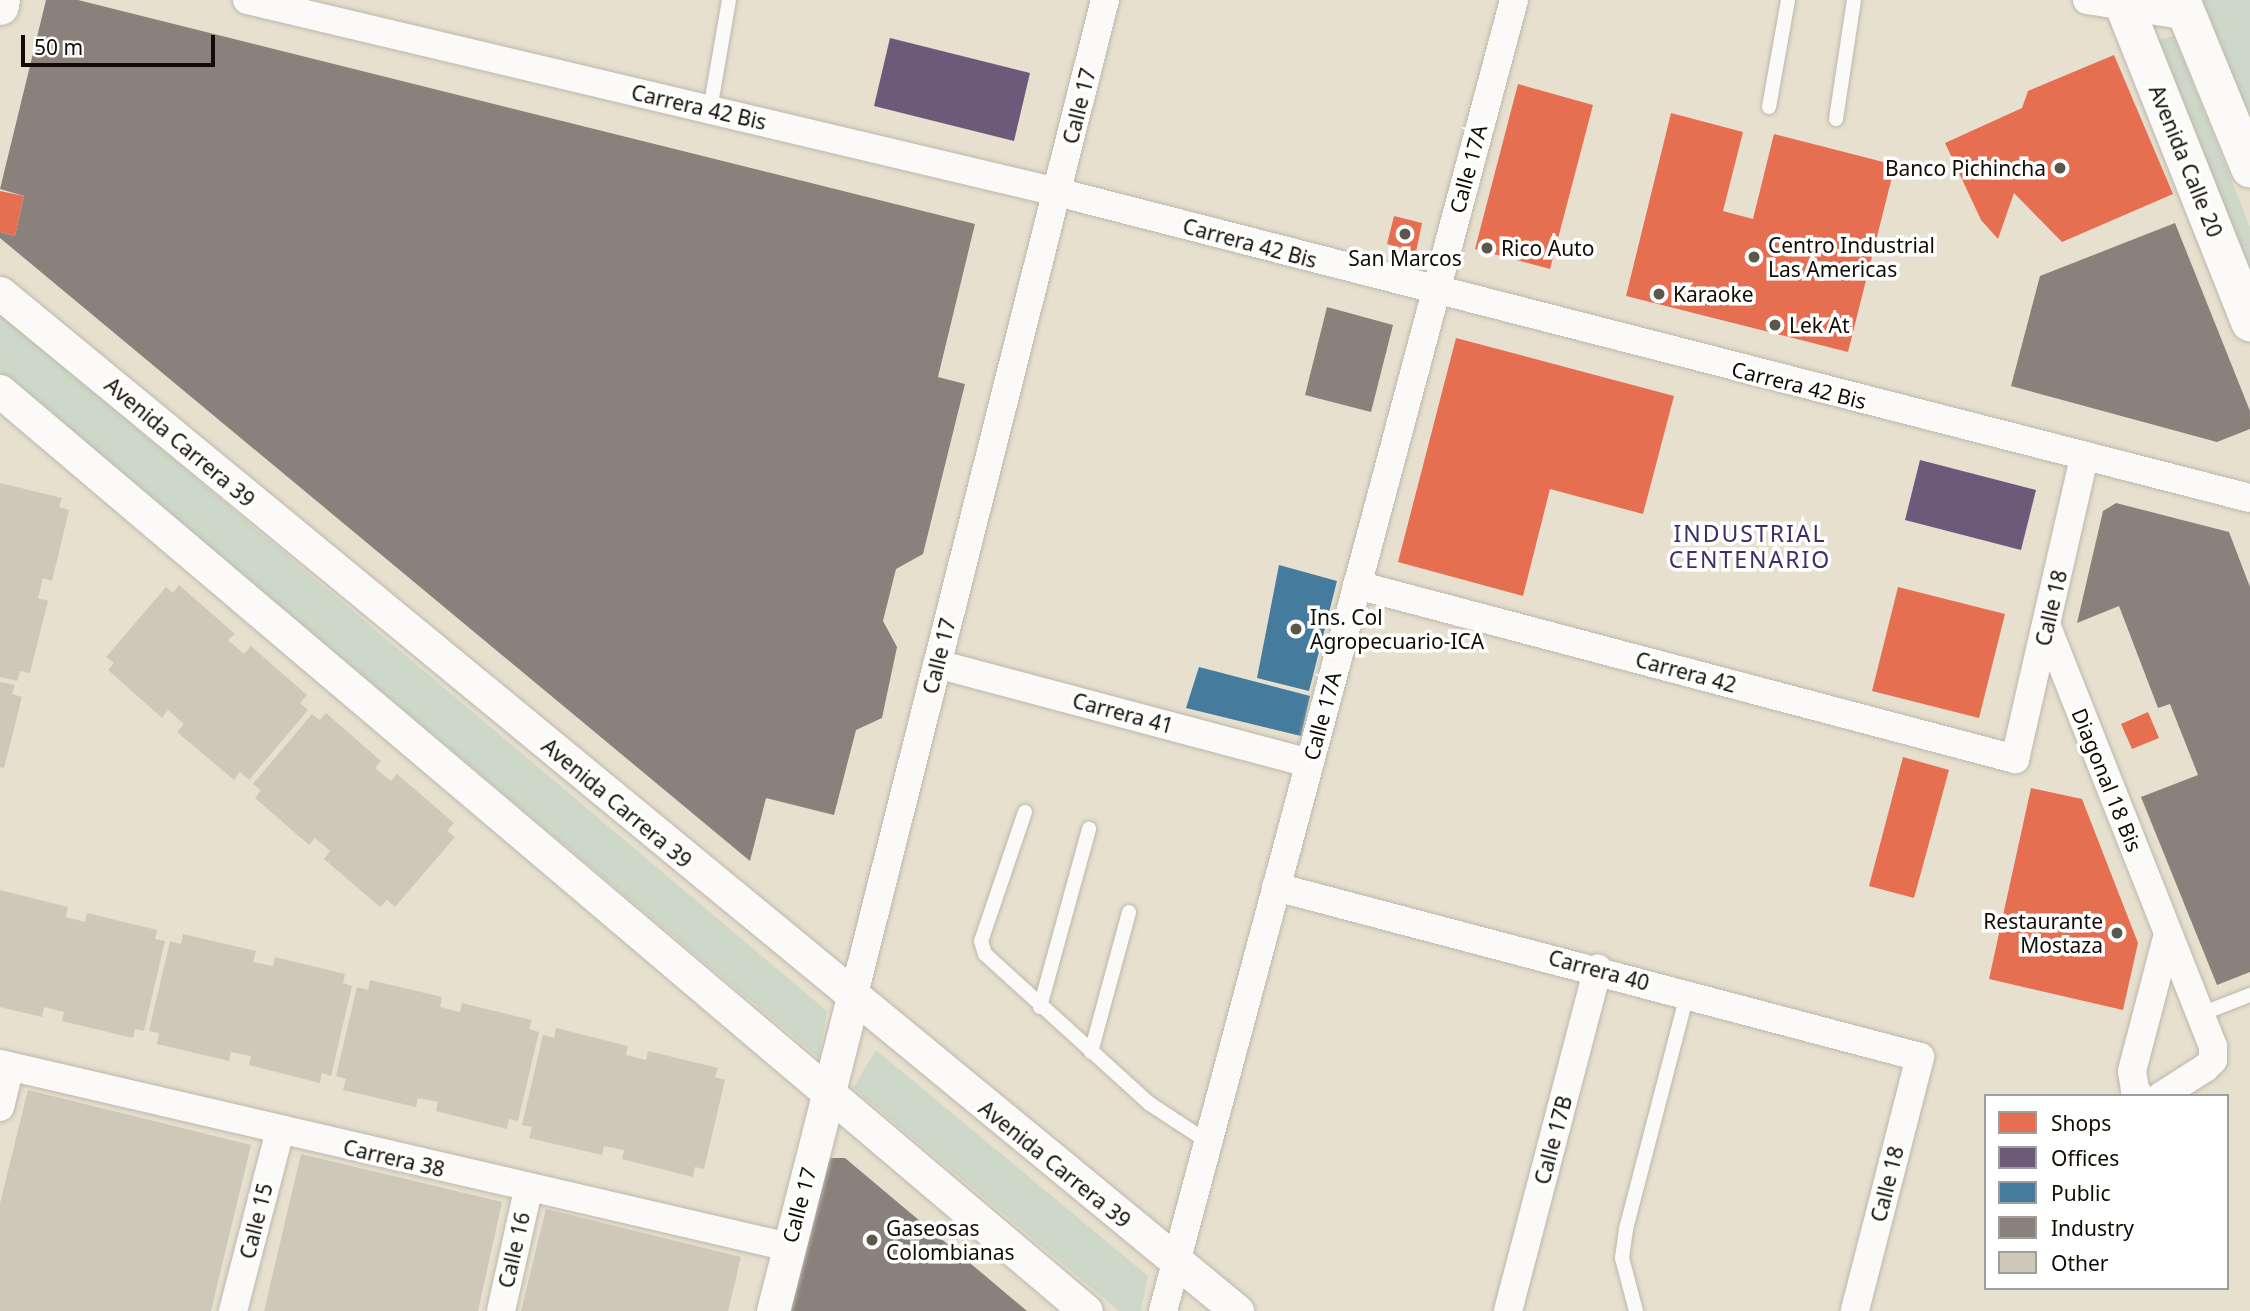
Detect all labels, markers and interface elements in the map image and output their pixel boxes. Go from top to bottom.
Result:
scale bar [24,21,219,65]
text: 50 m [34,33,83,61]
street label: Calle 17 [1057,65,1101,147]
street label: Carrera 42 Bis [629,79,769,135]
street label: Avenida Calle 20 [2144,81,2228,241]
street label: Calle 17A [1444,122,1492,216]
place label: Banco Pichincha [1885,155,2046,181]
marker: Banco Pichincha [2052,160,2068,176]
street label: Carrera 42 Bis [1180,213,1320,273]
marker: San Marcos [1397,226,1413,242]
place label: Centro Industrial Las Americas [1768,232,1935,282]
place label: Rico Auto [1501,235,1594,261]
marker: Rico Auto [1479,240,1495,256]
place label: San Marcos [1348,245,1462,271]
marker: Centro Industrial Las Americas [1746,249,1762,265]
place label: Karaoke [1673,281,1754,307]
marker: Karaoke [1651,286,1667,302]
place label: Lek At [1789,312,1850,338]
marker: Lek At [1767,317,1783,333]
street label: Carrera 42 Bis [1729,356,1869,414]
street label: Avenida Carrera 39 [100,372,260,512]
district label: INDUSTRIAL CENTENARIO [1670,519,1830,573]
street label: Calle 18 [2030,568,2072,648]
place label: Ins. Col Agropecuario-ICA [1310,604,1484,654]
street label: Calle 17 [917,615,961,697]
marker: Ins. Col Agropecuario-ICA [1288,621,1304,637]
street label: Carrera 42 [1633,646,1739,698]
street label: Calle 17A [1298,669,1346,763]
street label: Carrera 41 [1070,687,1176,739]
street label: Diagonal 18 Bis [2067,705,2147,855]
street label: Avenida Carrera 39 [537,733,697,873]
place label: Restaurante Mostaza [1983,908,2103,958]
marker: Restaurante Mostaza [2109,925,2125,941]
street label: Carrera 40 [1546,944,1652,996]
street label: Calle 17B [1529,1093,1577,1187]
legend [1984,1094,2229,1290]
street label: Avenida Carrera 39 [974,1095,1136,1233]
text: Shops [2051,1109,2111,1137]
street label: Carrera 38 [341,1134,447,1182]
street label: Calle 18 [1865,1143,1909,1225]
text: Offices [2051,1144,2119,1172]
street label: Calle 17 [777,1164,821,1246]
text: Public [2051,1179,2111,1207]
street label: Calle 15 [234,1180,278,1262]
street label: Calle 16 [493,1210,535,1290]
text: Industry [2051,1214,2134,1242]
place label: Gaseosas Colombianas [886,1215,1015,1265]
marker: Gaseosas Colombianas [864,1232,880,1248]
text: Other [2051,1249,2108,1277]

